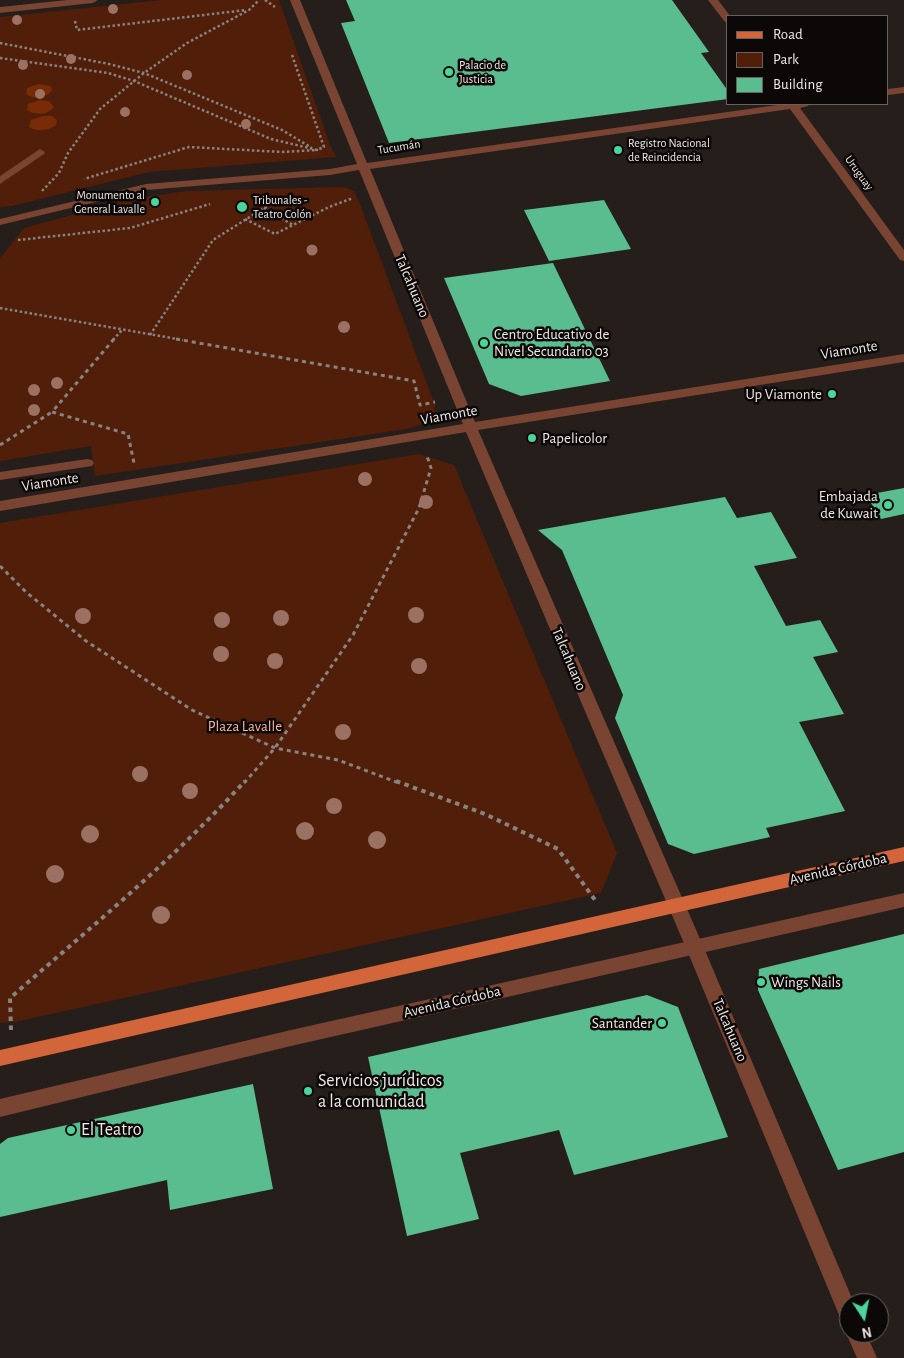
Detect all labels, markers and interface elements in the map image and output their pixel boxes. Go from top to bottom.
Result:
legend [726,15,889,105]
text: Road [773,27,803,42]
text: Park [773,52,799,67]
place label: Palacio de Justicia [459,58,506,86]
marker: Palacio de Justicia [443,66,455,78]
text: Building [773,77,823,92]
place label: Registro Nacional de Reincidencia [628,136,710,164]
street label: Tucumán [377,137,421,157]
marker: Registro Nacional de Reincidencia [612,144,624,156]
street label: Uruguay [841,153,877,193]
place label: Monumento al General Lavalle [74,188,145,216]
place label: Tribunales - Teatro Colón [253,193,312,221]
marker: Monumento al General Lavalle [149,196,161,208]
marker: Tribunales - Teatro Colón [235,200,249,214]
street label: Talcahuano [391,252,433,320]
place label: Centro Educativo de Nivel Secundario 03 [494,325,609,360]
marker: Centro Educativo de Nivel Secundario 03 [478,337,490,349]
street label: Viamonte [819,337,879,363]
place label: Up Viamonte [745,385,822,403]
marker: Up Viamonte [826,388,838,400]
street label: Viamonte [419,401,479,429]
place label: Papelicolor [542,429,607,447]
marker: Papelicolor [526,432,538,444]
street label: Viamonte [20,469,80,495]
place label: Embajada de Kuwait [819,487,878,522]
marker: Embajada de Kuwait [882,499,894,511]
street label: Talcahuano [548,625,590,693]
park label: Plaza Lavalle [208,717,282,735]
street label: Avenida Córdoba [788,849,888,889]
place label: Wings Nails [771,973,841,991]
marker: Wings Nails [755,976,767,988]
street label: Avenida Córdoba [402,982,502,1022]
street label: Talcahuano [709,996,751,1064]
place label: Santander [592,1014,652,1032]
marker: Santander [656,1017,668,1029]
place label: Servicios jurídicos a la comunidad [318,1070,442,1112]
marker: Servicios jurídicos a la comunidad [302,1085,314,1097]
place label: El Teatro [81,1119,142,1141]
marker: El Teatro [65,1124,77,1136]
north arrow [839,1293,889,1343]
text: N [861,1324,873,1340]

